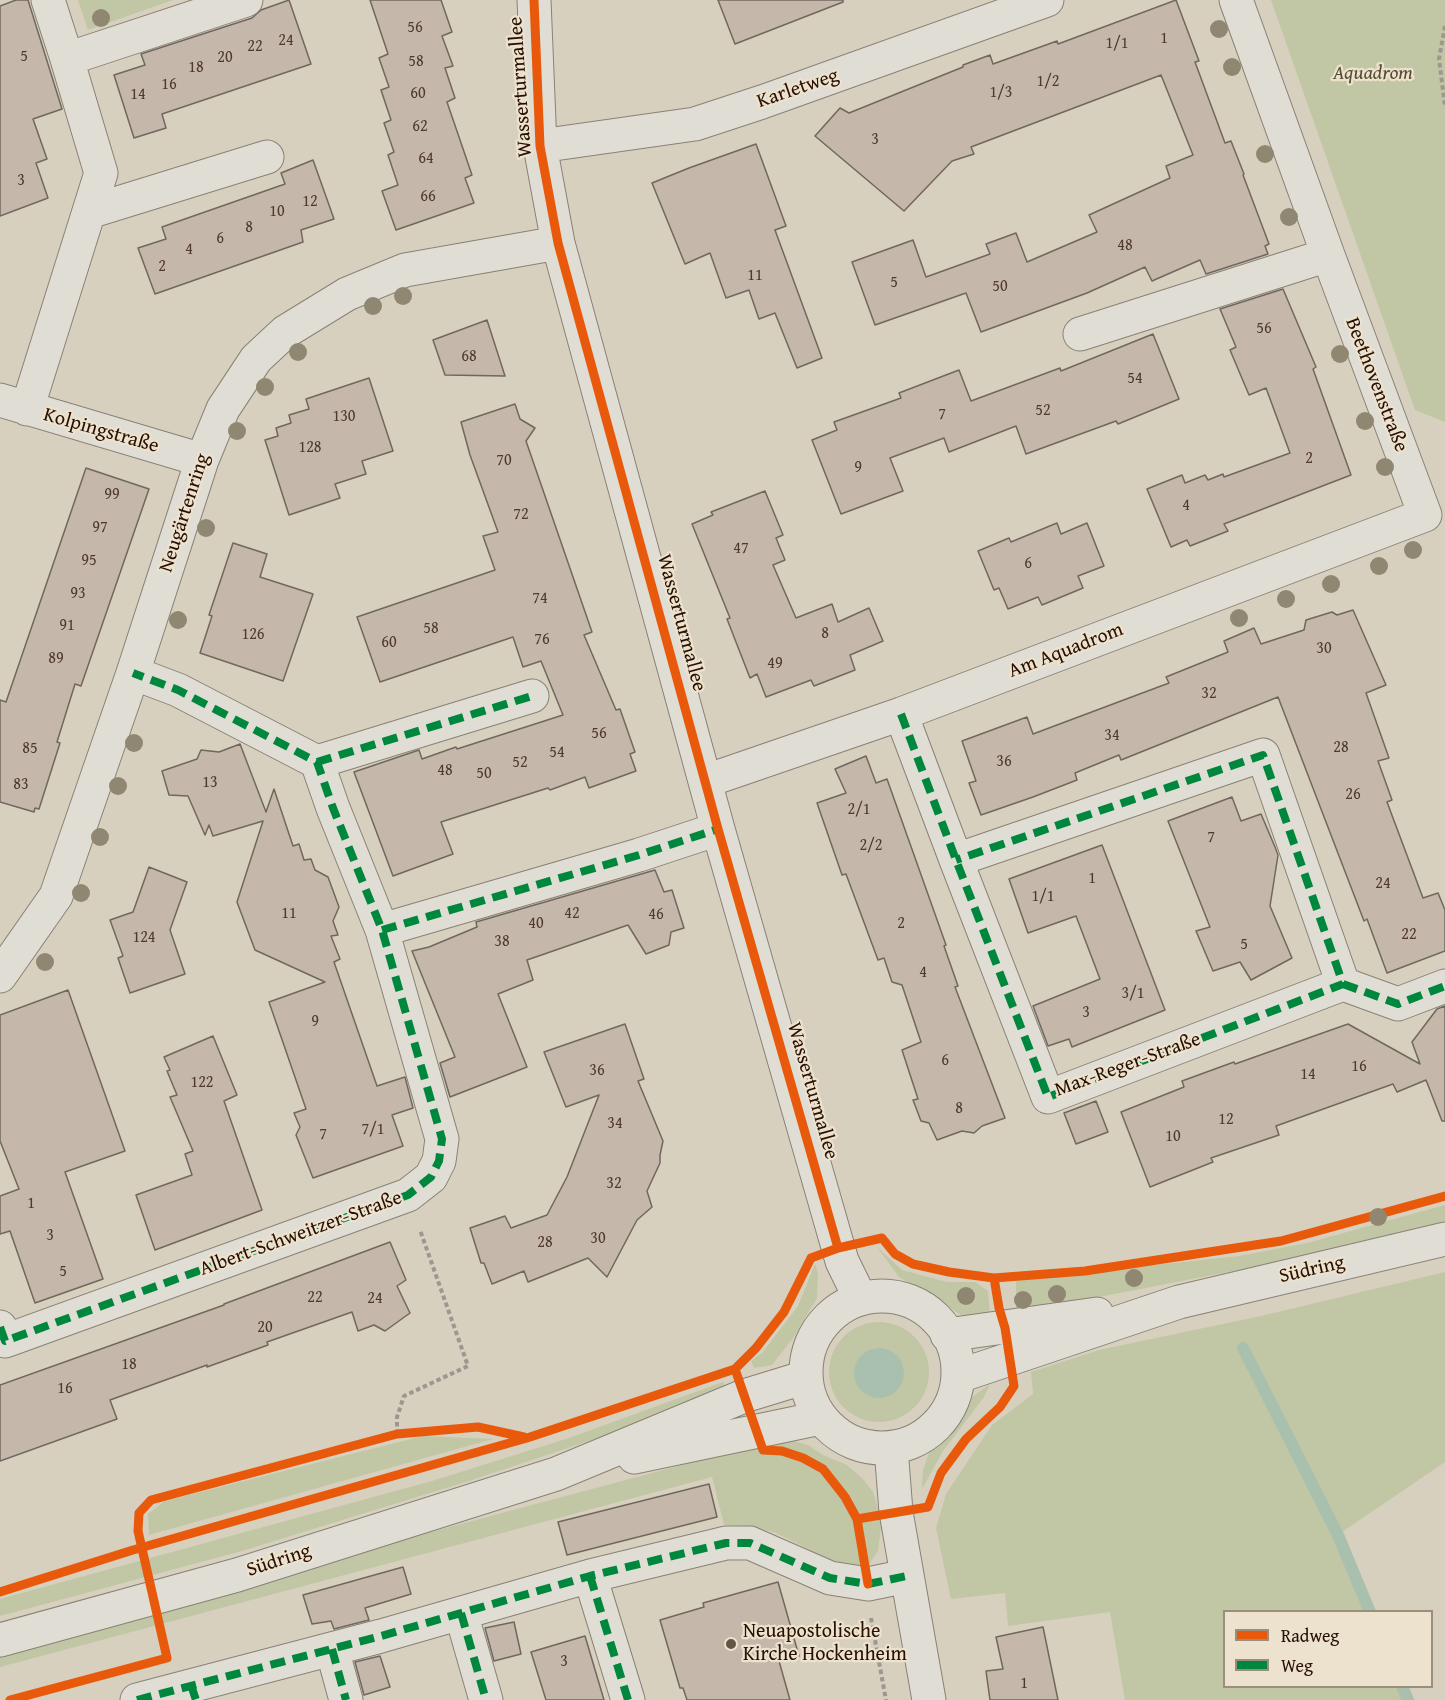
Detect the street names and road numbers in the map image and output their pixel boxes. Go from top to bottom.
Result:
street label: Wasserturmallee [504,16,538,158]
street label: Karletweg [754,64,842,114]
street label: Beethovenstraße [1339,314,1413,456]
street label: Kolpingstraße [41,403,161,459]
street label: Neugärtenring [154,450,216,576]
street label: Wasserturmallee [651,552,711,694]
street label: Am Aquadrom [1005,618,1127,684]
street label: Wasserturmallee [781,1020,843,1162]
street label: Max-Reger-Straße [1052,1027,1204,1103]
street label: Albert-Schweitzer-Straße [196,1186,406,1282]
street label: Südring [1277,1251,1347,1289]
street label: Südring [244,1539,314,1583]

